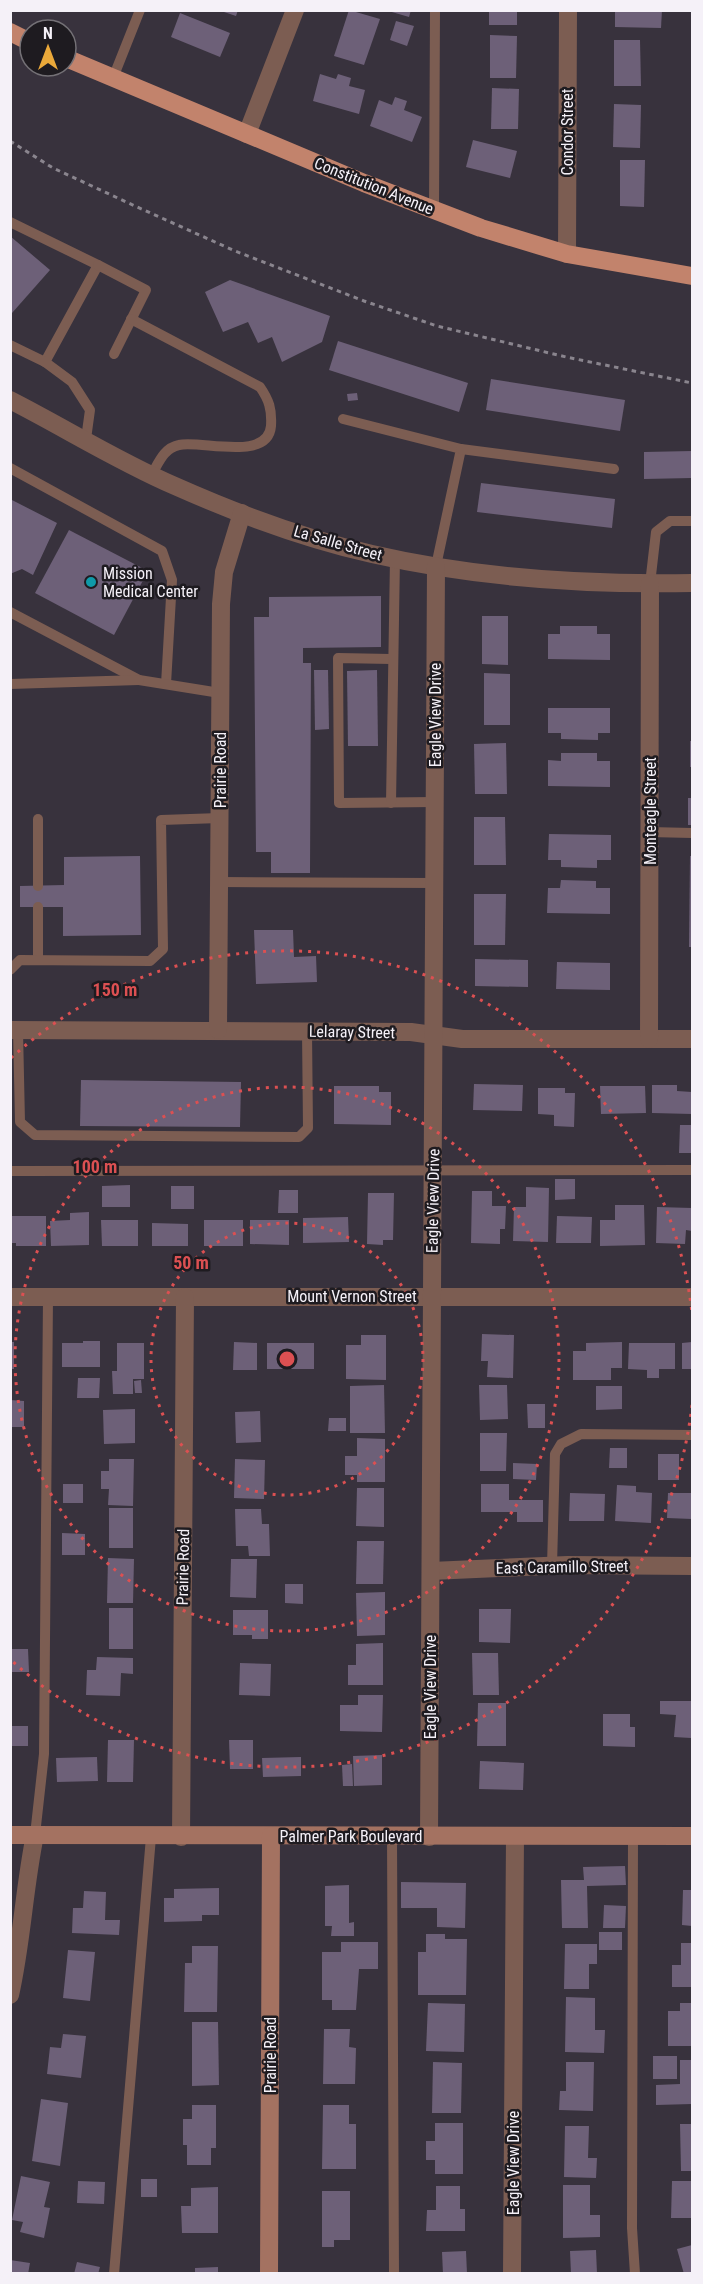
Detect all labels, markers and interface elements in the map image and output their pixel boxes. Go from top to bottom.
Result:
north arrow [18,18,78,78]
text: N [43,24,53,43]
street label: Condor Street [558,88,577,175]
street label: Constitution Avenue [312,153,436,219]
street label: La Salle Street [292,521,385,565]
place label: Mission Medical Center [103,564,198,601]
marker: Mission Medical Center [84,575,98,589]
street label: Eagle View Drive [426,663,445,767]
street label: Prairie Road [211,732,230,808]
street label: Monteagle Street [641,757,660,865]
text: 150 m [93,979,137,1000]
street label: Lelaray Street [309,1022,396,1042]
street label: Eagle View Drive [423,1149,443,1253]
text: 100 m [73,1156,117,1177]
text: 50 m [173,1252,209,1273]
street label: Mount Vernon Street [287,1287,417,1306]
centre of rings [277,1349,297,1369]
street label: Prairie Road [173,1529,193,1605]
street label: East Caramillo Street [496,1556,629,1578]
street label: Eagle View Drive [421,1635,440,1739]
street label: Palmer Park Boulevard [279,1827,423,1846]
street label: Prairie Road [261,2017,280,2093]
street label: Eagle View Drive [504,2111,523,2215]

